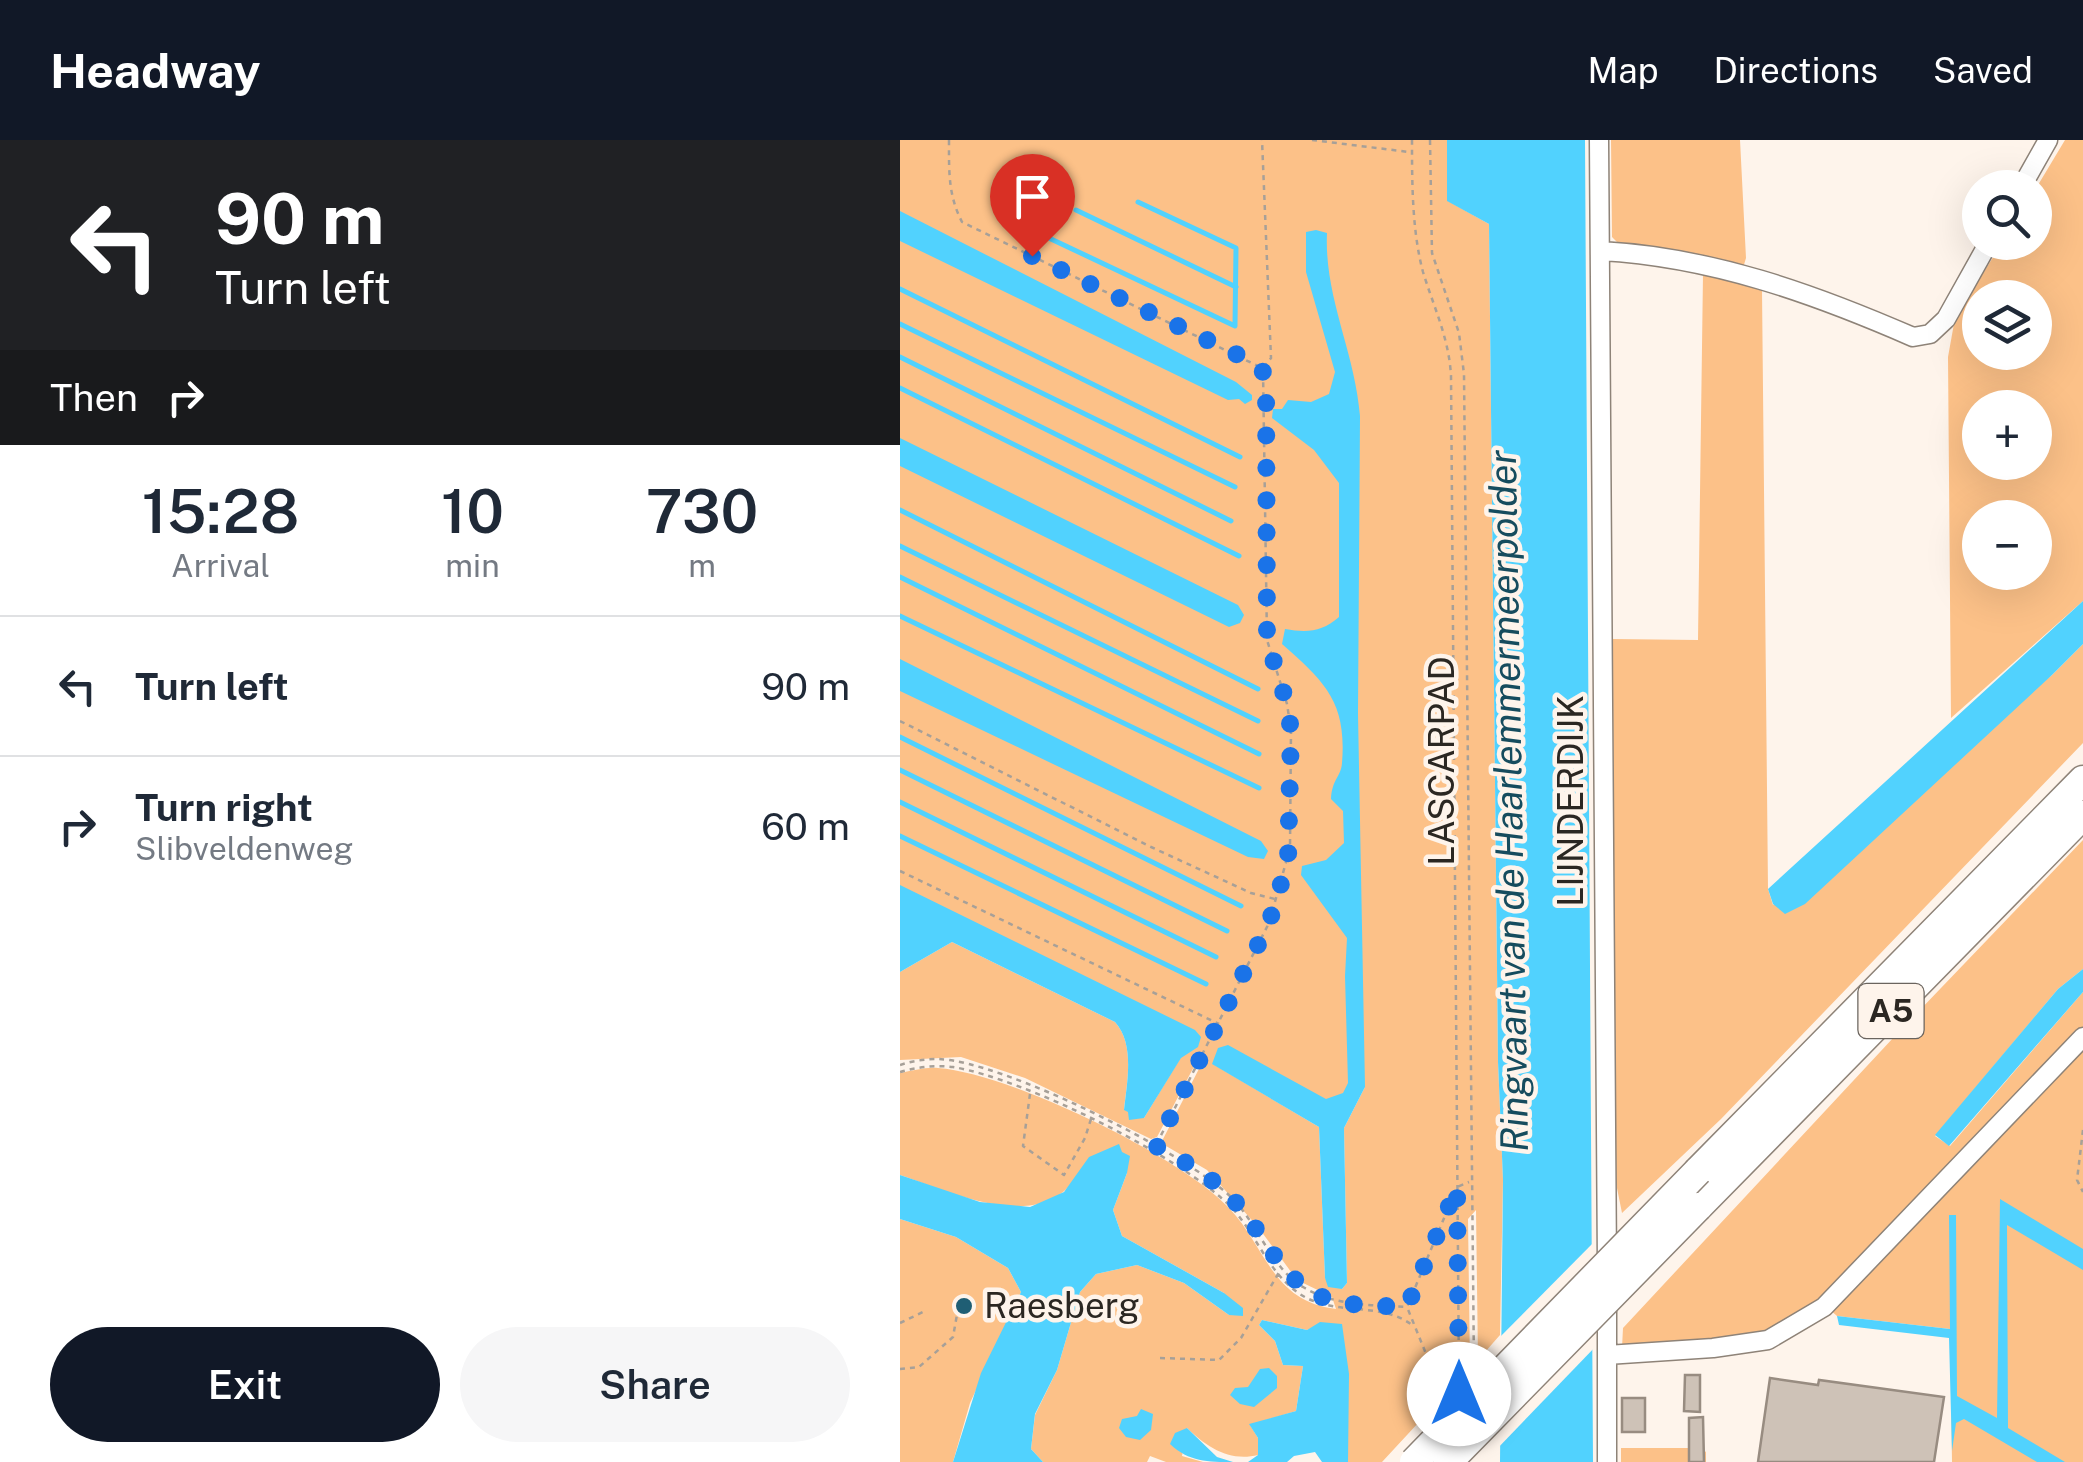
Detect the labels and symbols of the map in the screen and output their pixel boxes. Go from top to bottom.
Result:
pin [990,154,1075,257]
water label: Ringvaart van de Haarlemmermeerpolder [1480,449,1537,1152]
street label: LASCARPAD [1421,656,1462,866]
street label: LIJNDERDIJK [1550,695,1591,907]
road number: A5 [1858,984,1924,1038]
place label: Raesberg [984,1285,1140,1326]
marker: Raesberg [953,1295,975,1317]
position arrow [1407,1342,1511,1446]

